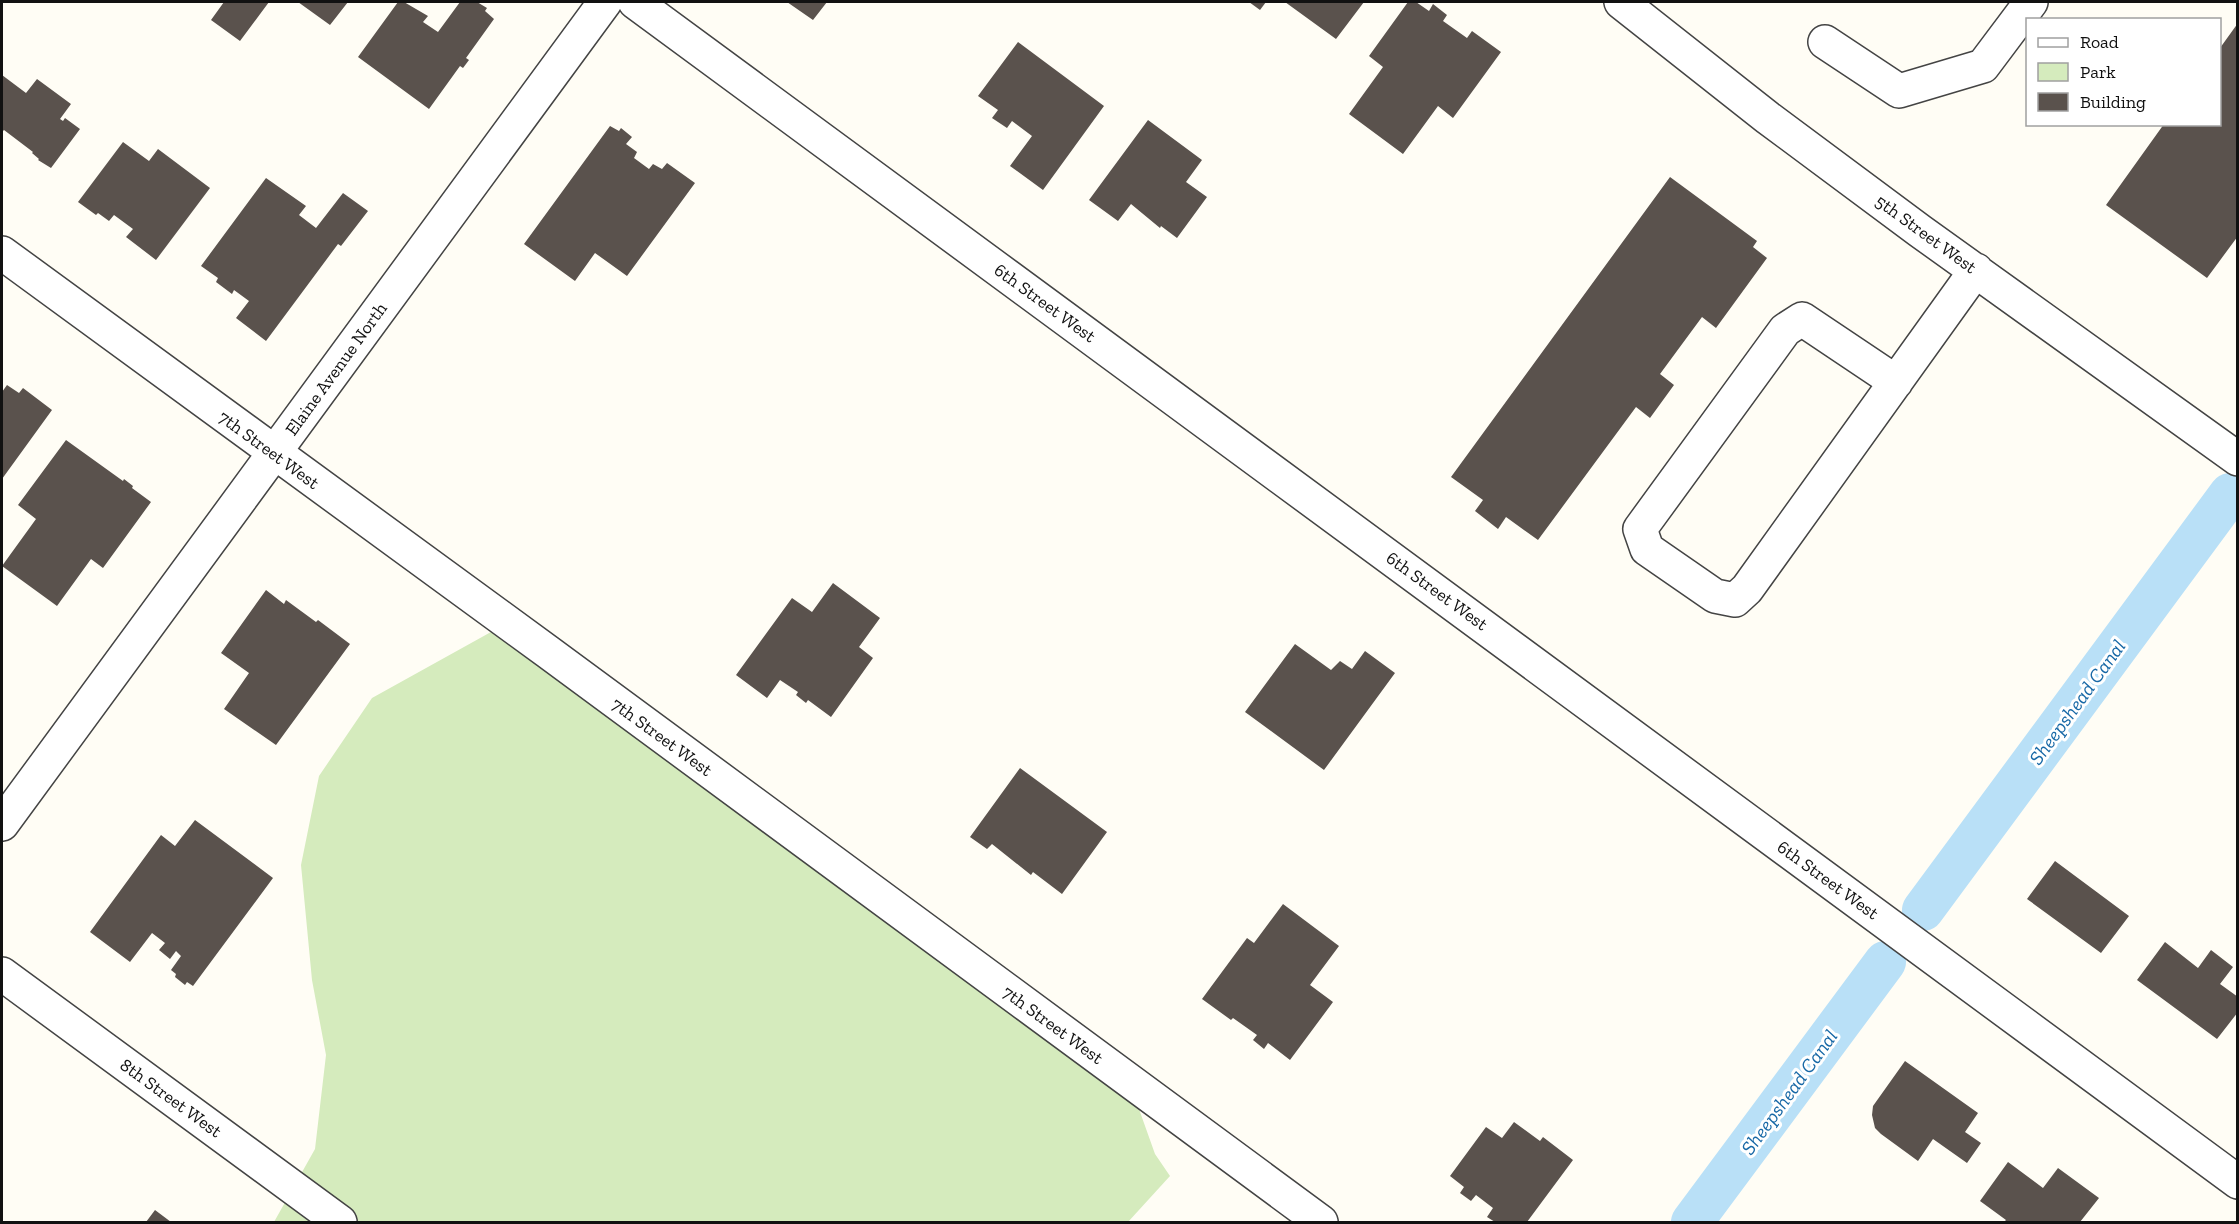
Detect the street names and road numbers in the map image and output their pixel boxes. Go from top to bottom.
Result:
street label: 5th Street West [1871,190,1981,278]
street label: 6th Street West [990,259,1100,347]
street label: Elaine Avenue North [280,298,392,440]
street label: 7th Street West [214,406,324,494]
street label: 6th Street West [1382,547,1492,635]
street label: 7th Street West [607,693,717,781]
street label: 6th Street West [1773,836,1883,924]
street label: 7th Street West [998,981,1108,1069]
street label: 8th Street West [116,1054,226,1142]

